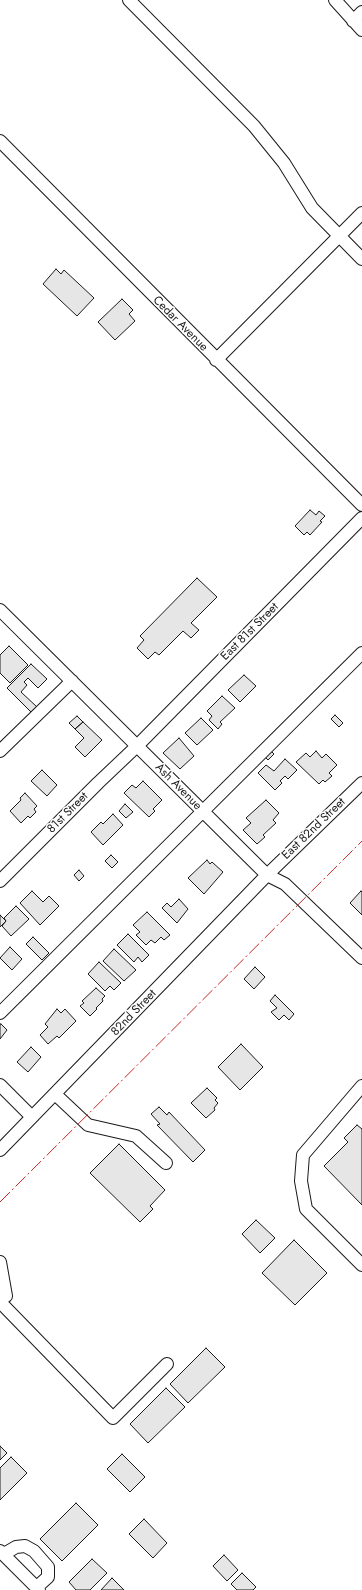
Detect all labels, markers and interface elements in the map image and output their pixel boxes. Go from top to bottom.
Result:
street label: Cedar Avenue [149,293,211,355]
street label: East 81st Street [218,600,282,664]
street label: Ash Avenue [152,761,204,813]
street label: 81st Street [45,790,91,836]
street label: East 82nd Street [279,795,349,863]
street label: 82nd Street [108,987,160,1039]

